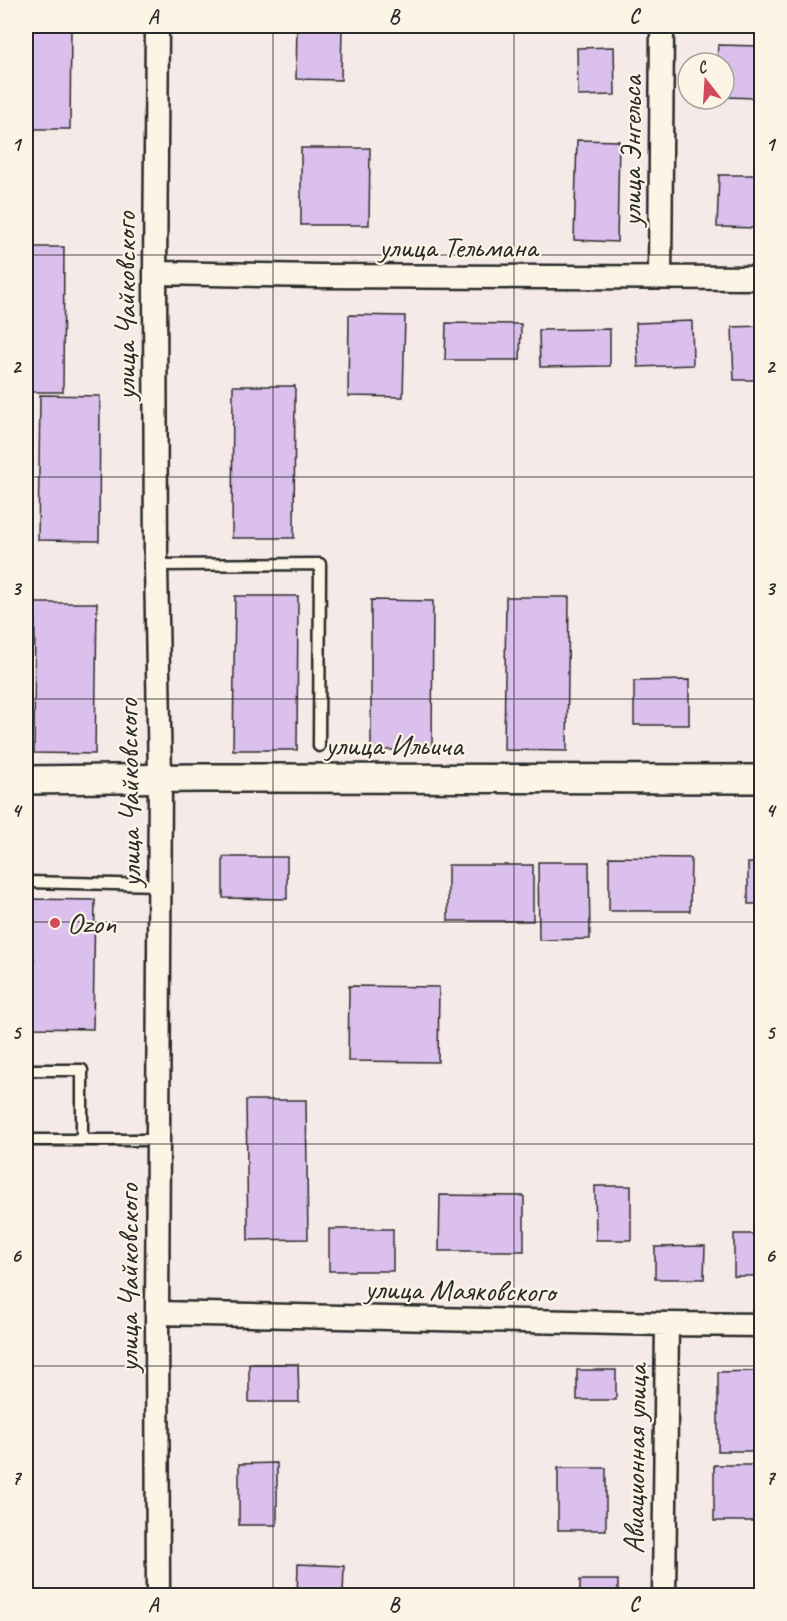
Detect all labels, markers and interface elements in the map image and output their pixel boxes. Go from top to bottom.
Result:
text: A [148,4,160,29]
text: B [389,4,401,29]
text: C [629,4,641,29]
north arrow [676,51,736,111]
text: С [695,56,711,78]
street label: улица Энгельса [612,74,650,228]
text: 1 [12,132,23,157]
text: 1 [766,132,777,157]
street label: улица Чайковского [106,210,144,402]
street label: улица Тельмана [377,228,540,266]
text: 2 [12,354,23,379]
text: 2 [766,354,777,379]
text: 3 [12,576,23,601]
text: 3 [766,576,777,601]
street label: улица Чайковского [108,697,150,890]
street label: улица Ильича [323,726,465,764]
text: 4 [12,798,24,823]
text: 4 [766,798,778,823]
place label: Ozon [67,904,117,942]
marker: Ozon [48,916,62,930]
text: 5 [12,1020,23,1045]
text: 5 [766,1020,777,1045]
street label: улица Чайковского [109,1182,147,1374]
text: 6 [11,1243,22,1268]
text: 6 [765,1243,776,1268]
street label: улица Маяковского [362,1269,559,1311]
street label: Авиационная улица [614,1361,656,1554]
text: 7 [12,1465,23,1490]
text: 7 [766,1465,777,1490]
text: A [148,1592,160,1617]
text: B [389,1592,401,1617]
text: C [629,1592,641,1617]

